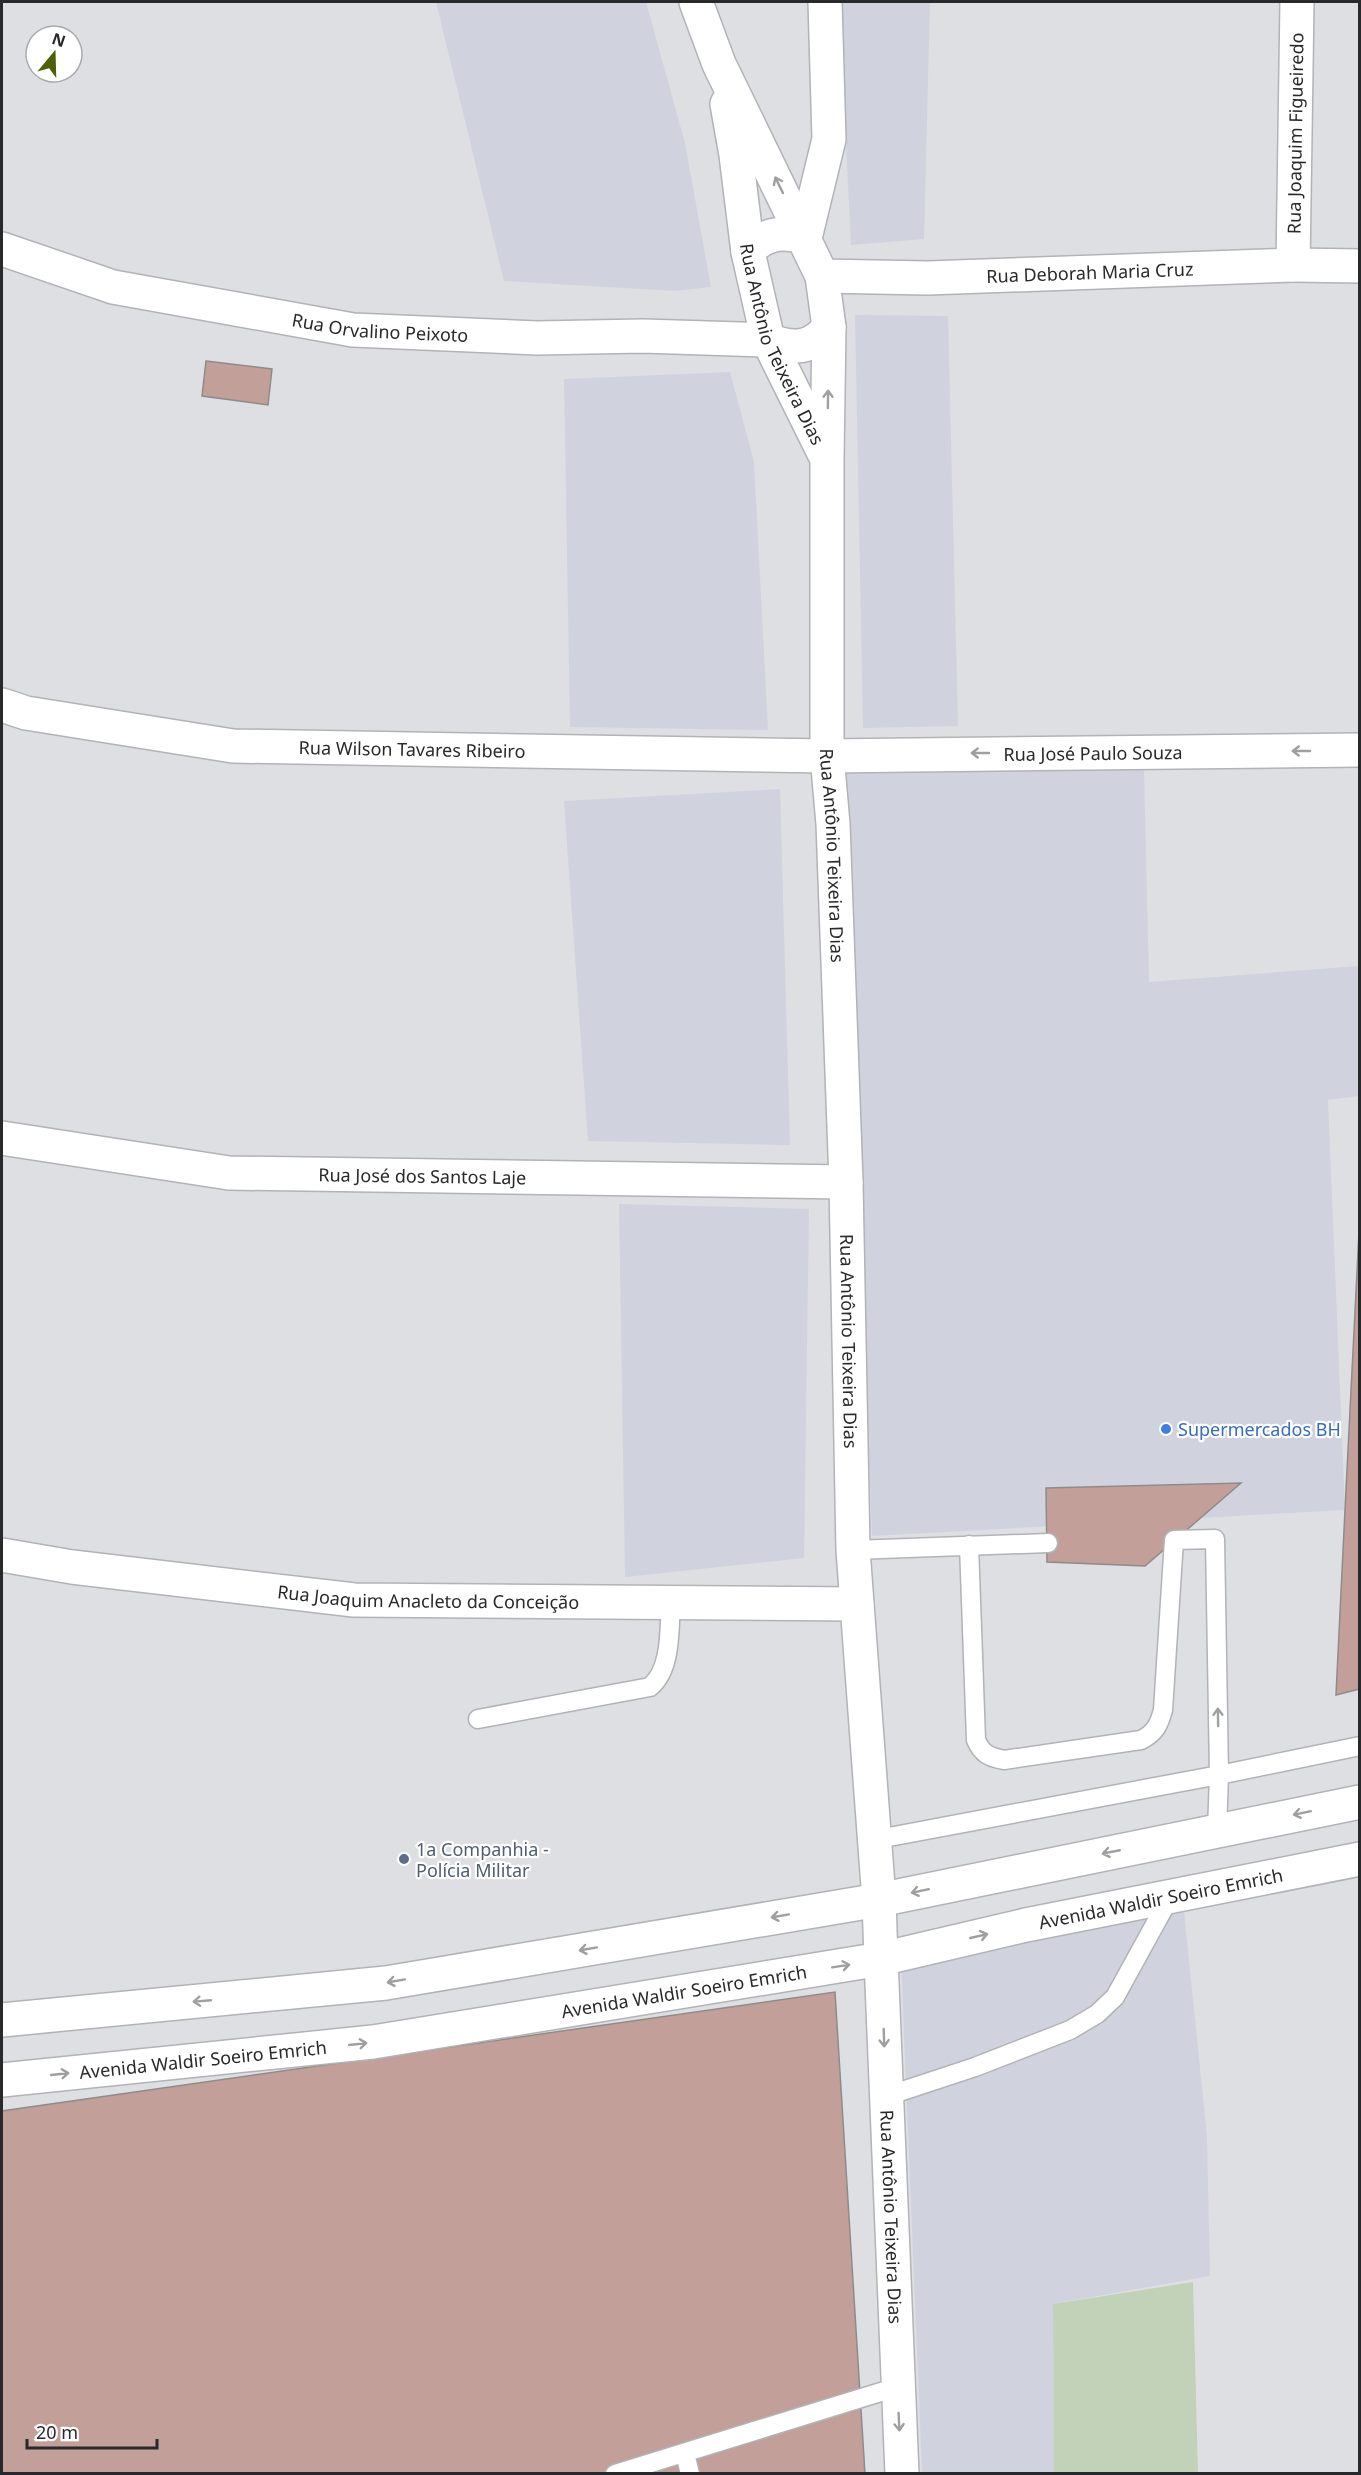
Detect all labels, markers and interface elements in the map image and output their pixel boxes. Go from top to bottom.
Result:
north arrow [24,24,84,84]
text: N [49,27,69,52]
street label: Rua Joaquim Figueiredo [1281,32,1309,234]
one-way arrow [773,177,784,195]
street label: Rua Antônio Teixeira Dias [735,242,830,449]
street label: Rua Deborah Maria Cruz [986,257,1194,288]
street label: Rua Orvalino Peixoto [290,307,469,347]
one-way arrow [822,390,834,410]
street label: Rua Wilson Tavares Ribeiro [299,735,526,763]
street label: Rua José Paulo Souza [1003,740,1183,766]
one-way arrow [1292,745,1312,757]
one-way arrow [971,747,991,759]
street label: Rua Antônio Teixeira Dias [815,748,850,963]
street label: Rua José dos Santos Laje [318,1162,526,1189]
street label: Rua Antônio Teixeira Dias [835,1234,863,1449]
place label: Supermercados BH [1178,1417,1341,1441]
marker: Supermercados BH [1159,1422,1173,1436]
street label: Rua Joaquim Anacleto da Conceição [276,1579,579,1614]
one-way arrow [1212,1707,1224,1727]
one-way arrow [1293,1808,1312,1819]
place label: 1a Companhia - Polícia Militar [416,1837,549,1882]
one-way arrow [1102,1847,1121,1858]
marker: 1a Companhia - Polícia Militar [397,1852,411,1866]
street label: Avenida Waldir Soeiro Emrich [1037,1863,1285,1934]
one-way arrow [911,1886,930,1897]
one-way arrow [771,1911,791,1922]
one-way arrow [969,1929,988,1941]
one-way arrow [579,1944,598,1955]
street label: Avenida Waldir Soeiro Emrich [559,1959,808,2023]
one-way arrow [830,1960,850,1971]
one-way arrow [386,1976,406,1987]
one-way arrow [192,1996,212,2007]
one-way arrow [879,2028,890,2048]
street label: Avenida Waldir Soeiro Emrich [78,2035,328,2084]
one-way arrow [348,2038,368,2049]
one-way arrow [49,2068,69,2079]
street label: Rua Antônio Teixeira Dias [875,2109,908,2324]
scale bar [27,2412,158,2450]
one-way arrow [894,2412,905,2431]
text: 20 m [36,2420,78,2444]

